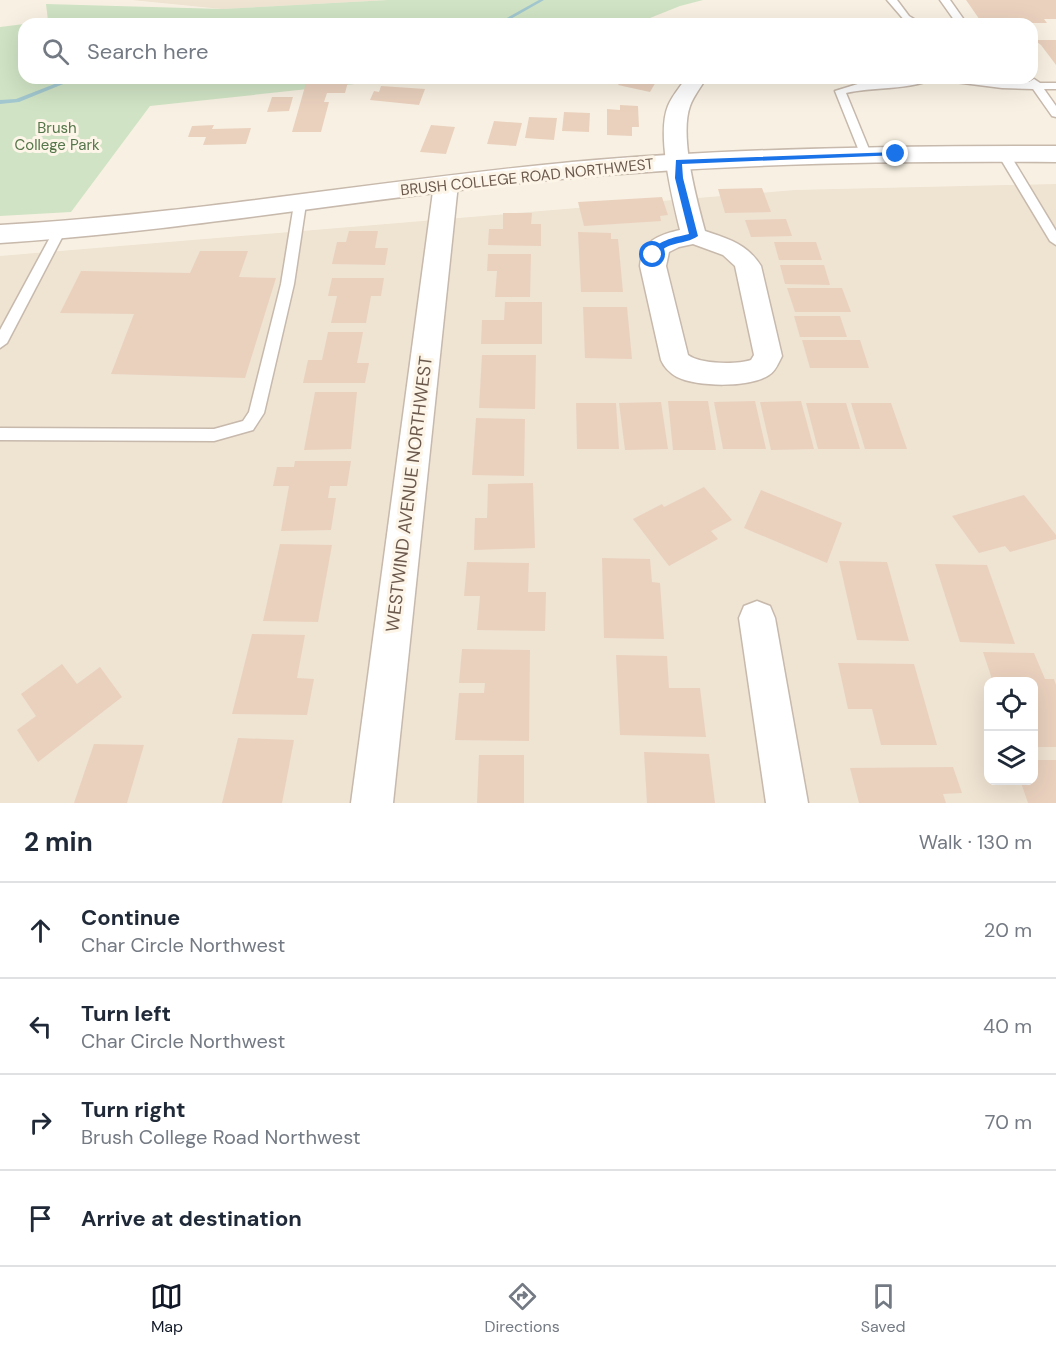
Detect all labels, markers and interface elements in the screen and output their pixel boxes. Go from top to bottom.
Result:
search box [18,18,1038,84]
icon: search [39,35,72,68]
text: Search here [87,37,208,66]
park label: Brush College Park [14,118,100,155]
route end [882,140,908,166]
street label: BRUSH COLLEGE ROAD NORTHWEST [399,154,655,200]
route start [639,241,665,267]
street label: WESTWIND AVENUE NORTHWEST [380,355,438,633]
map controls [984,677,1038,785]
button: locate [984,677,1038,731]
button: layers [984,731,1038,785]
text: 2 min [24,825,93,859]
text: Walk · 130 m [919,829,1032,855]
text: Continue [81,903,180,932]
icon: ahead [24,914,57,947]
text: 20 m [984,917,1032,943]
text: Char Circle Northwest [81,932,285,958]
text: Turn left [81,999,171,1028]
icon: left [24,1010,57,1043]
text: 40 m [983,1013,1032,1039]
text: Char Circle Northwest [81,1028,285,1054]
text: Turn right [81,1095,186,1124]
icon: right [24,1106,57,1139]
text: 70 m [985,1109,1032,1135]
text: Brush College Road Northwest [81,1124,361,1150]
icon: arrive [24,1202,57,1235]
text: Arrive at destination [81,1204,302,1233]
tab: Map [150,1280,183,1337]
tab: Directions [484,1280,560,1337]
tab: Saved [861,1280,906,1337]

